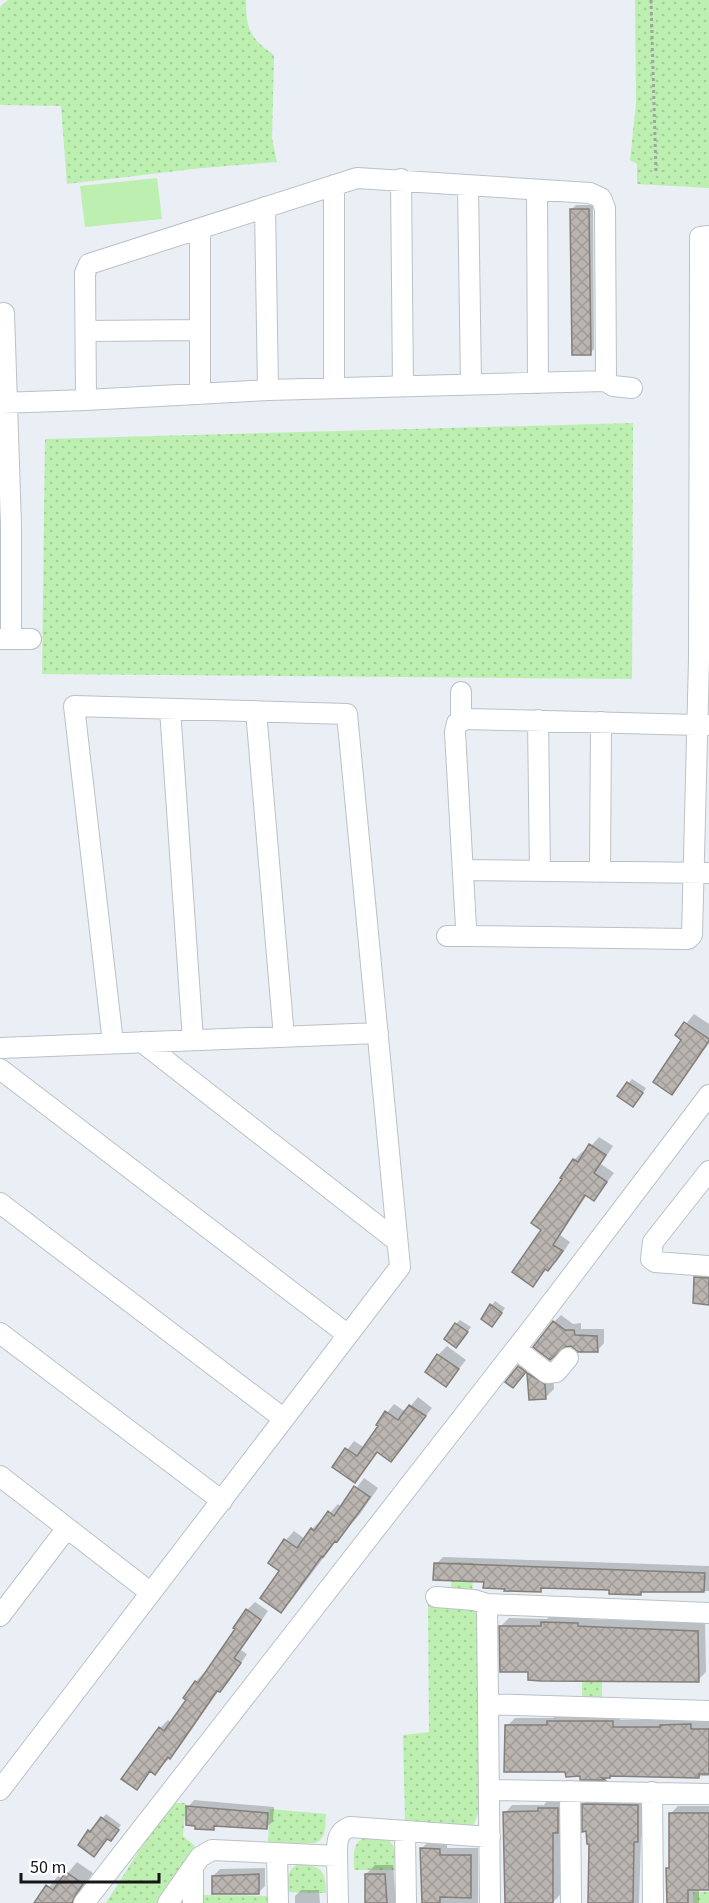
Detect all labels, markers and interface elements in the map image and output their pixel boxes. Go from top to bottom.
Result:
scale bar [21,1846,159,1884]
text: 50 m [30,1855,66,1880]

